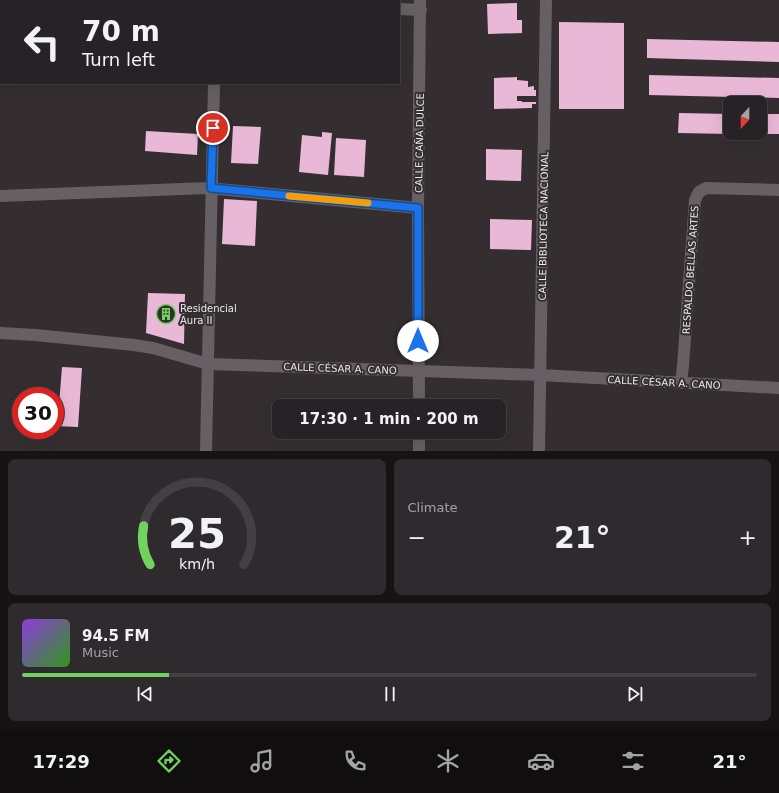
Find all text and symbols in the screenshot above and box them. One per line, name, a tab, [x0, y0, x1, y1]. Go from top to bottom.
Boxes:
text: 70 m	[82, 15, 160, 48]
icon: left	[16, 16, 68, 68]
text: Turn left	[82, 49, 155, 70]
street label: CALLE CAÑA DULCE	[412, 93, 426, 193]
north arrow	[723, 96, 767, 140]
map controls	[723, 96, 767, 140]
pin	[196, 111, 230, 145]
icon: arrive	[202, 117, 224, 139]
street label: CALLE BIBLIOTECA NACIONAL	[537, 151, 550, 300]
street label: RESPALDO BELLAS ARTES	[681, 205, 700, 335]
building icon: Residencial Aura II	[155, 303, 177, 325]
place label: Residencial Aura II	[180, 303, 237, 326]
position arrow	[397, 320, 439, 362]
street label: CALLE CÉSAR A. CANO	[283, 360, 397, 376]
street label: CALLE CÉSAR A. CANO	[607, 373, 721, 391]
speed limit sign: 30	[12, 387, 64, 439]
text: 17:30 · 1 min · 200 m	[299, 410, 479, 428]
text: Climate	[408, 500, 458, 515]
text: 25	[168, 509, 226, 558]
text: 21°	[554, 520, 611, 555]
text: −	[408, 525, 426, 550]
text: +	[739, 525, 757, 550]
text: km/h	[179, 556, 215, 572]
text: 94.5 FM	[82, 627, 149, 645]
text: Music	[82, 645, 119, 660]
icon: previous	[134, 683, 156, 705]
icon: pause	[379, 683, 401, 705]
icon: next	[624, 683, 646, 705]
icon: directions	[155, 747, 183, 775]
icon: music	[248, 747, 276, 775]
icon: phone	[341, 747, 369, 775]
icon: climate	[434, 747, 462, 775]
icon: car	[527, 747, 555, 775]
icon: filters	[619, 747, 647, 775]
text: 17:29	[32, 751, 90, 772]
text: 21°	[712, 751, 747, 772]

